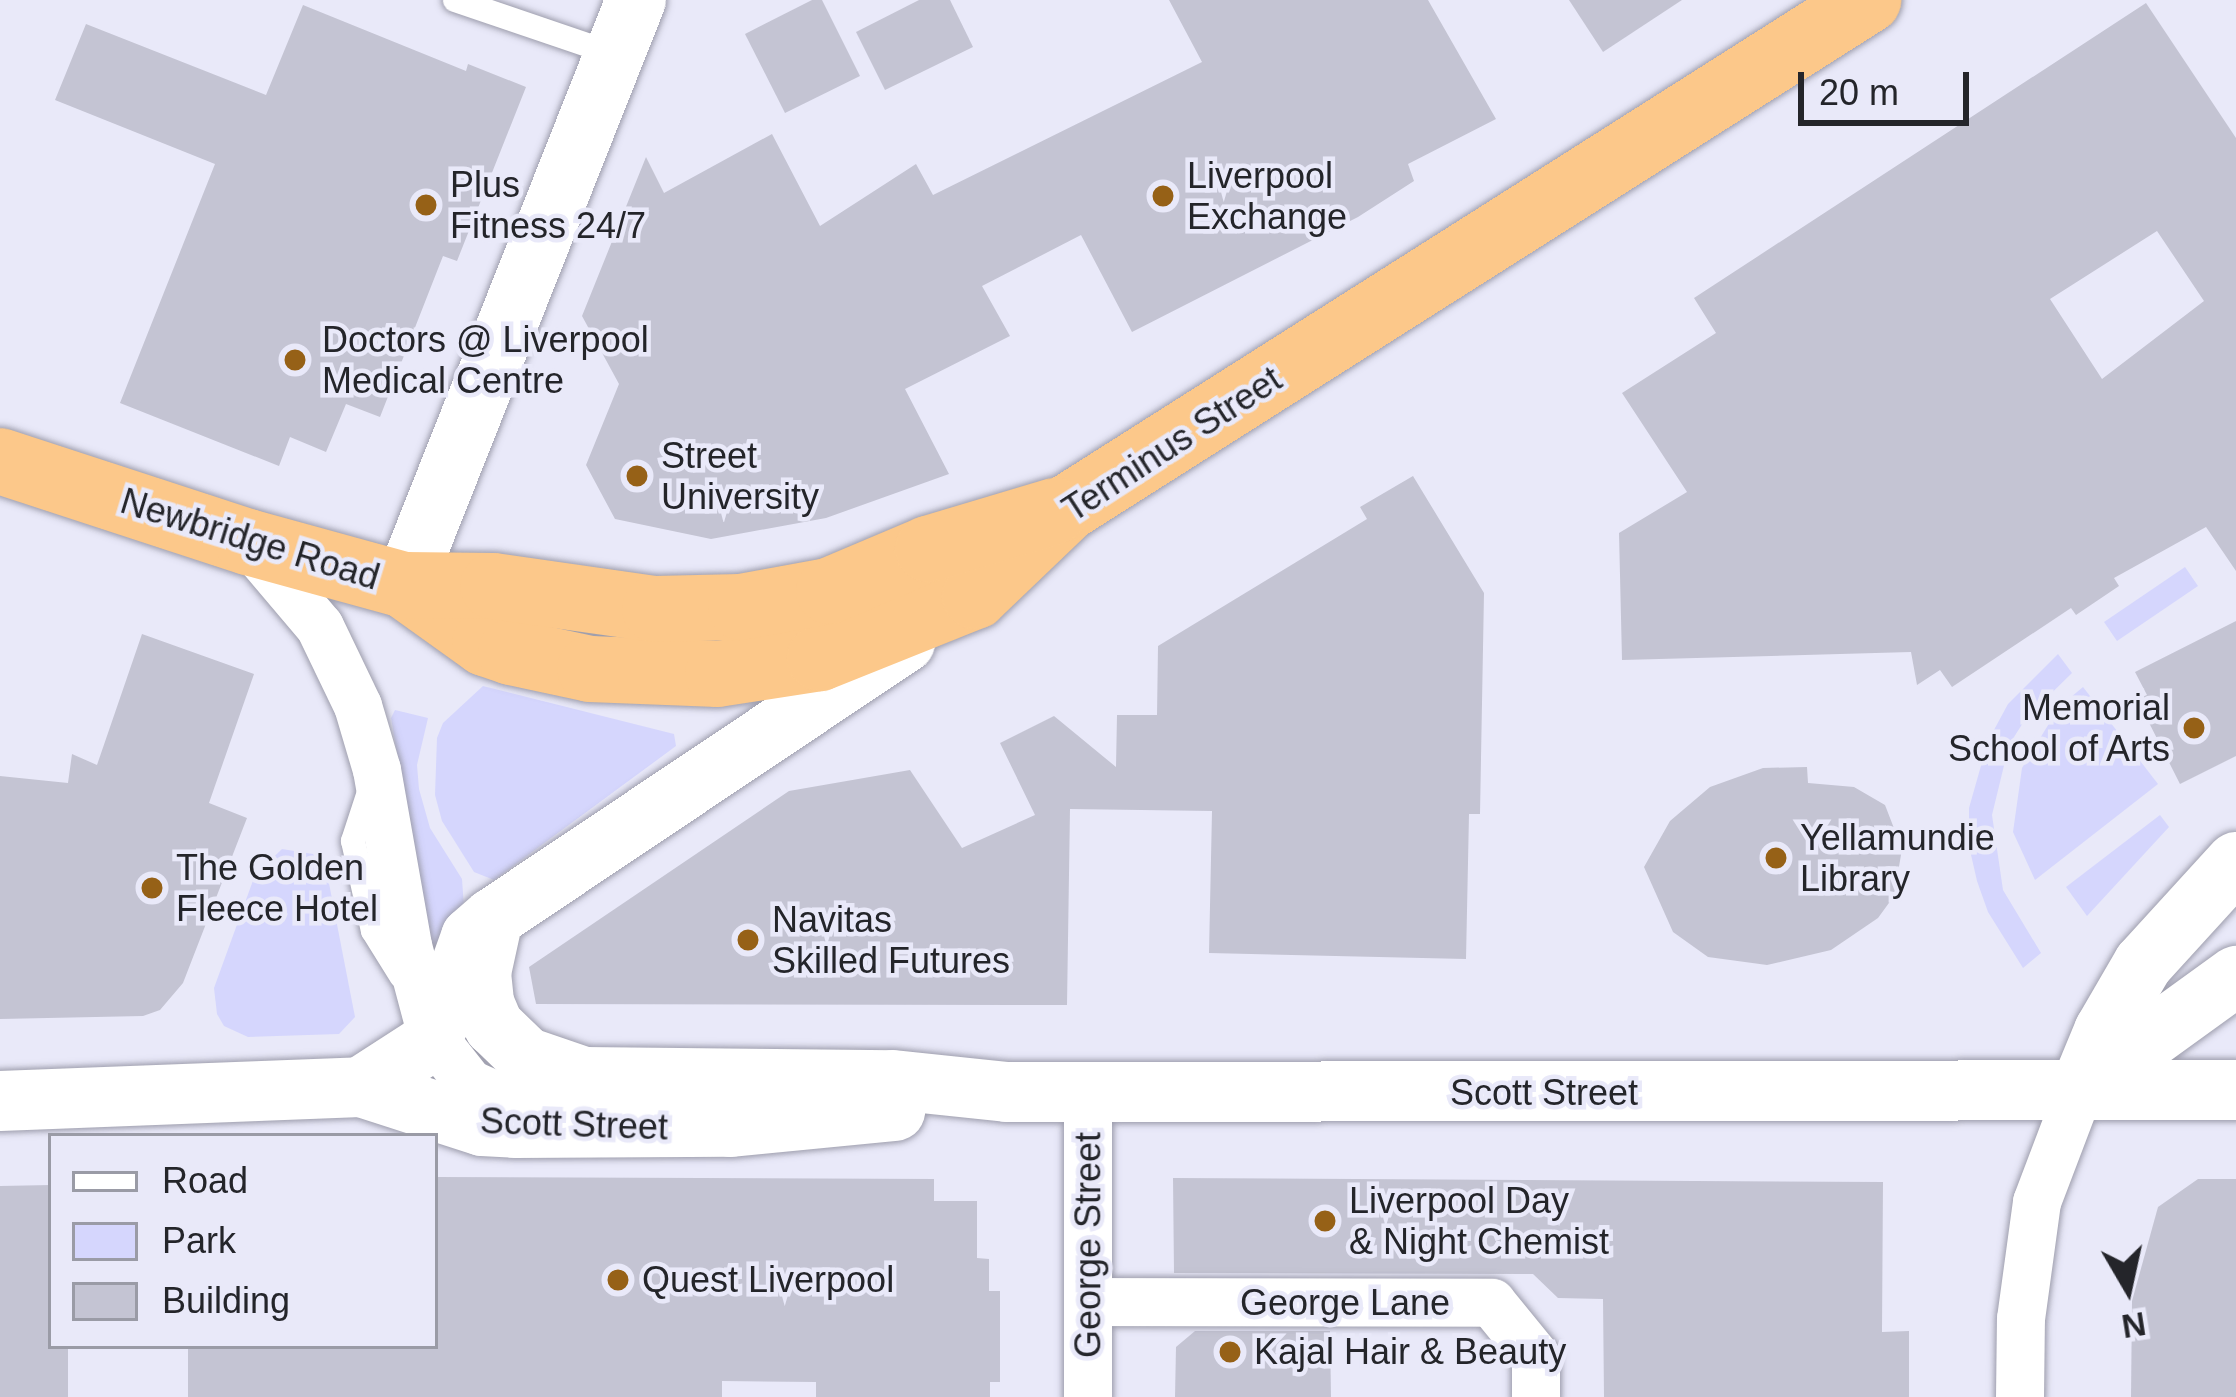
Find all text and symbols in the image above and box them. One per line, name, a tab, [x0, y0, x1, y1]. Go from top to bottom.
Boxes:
scale bar	[1804, 48, 1975, 122]
text: 20 m	[1819, 72, 1899, 113]
place label: Liverpool Exchange	[1187, 153, 1347, 238]
place label: Plus Fitness 24/7	[450, 162, 646, 247]
marker: Liverpool Exchange	[1150, 183, 1176, 209]
marker: Plus Fitness 24/7	[413, 192, 439, 218]
place label: Doctors @ Liverpool Medical Centre	[322, 317, 649, 402]
marker: Doctors @ Liverpool Medical Centre	[279, 344, 311, 376]
street label: Terminus Street	[1055, 357, 1289, 531]
place label: Street University	[661, 433, 819, 518]
marker: Street University	[624, 463, 650, 489]
street label: Newbridge Road	[115, 479, 385, 599]
place label: Memorial School of Arts	[1946, 685, 2170, 770]
marker: Memorial School of Arts	[2181, 715, 2207, 741]
place label: Yellamundie Library	[1800, 815, 1995, 900]
place label: The Golden Fleece Hotel	[176, 845, 378, 930]
marker: Yellamundie Library	[1763, 845, 1789, 871]
marker: The Golden Fleece Hotel	[139, 875, 165, 901]
place label: Navitas Skilled Futures	[772, 897, 1010, 982]
marker: Navitas Skilled Futures	[735, 927, 761, 953]
street label: Scott Street	[1450, 1071, 1638, 1115]
street label: Scott Street	[479, 1099, 669, 1149]
street label: George Street	[1066, 1132, 1110, 1358]
legend	[48, 1133, 438, 1349]
text: Road	[162, 1160, 248, 1201]
place label: Liverpool Day & Night Chemist	[1349, 1178, 1609, 1263]
marker: Liverpool Day & Night Chemist	[1312, 1208, 1338, 1234]
text: Park	[162, 1220, 236, 1261]
north arrow	[2068, 1229, 2188, 1349]
place label: Quest Liverpool	[642, 1258, 894, 1302]
marker: Quest Liverpool	[605, 1267, 631, 1293]
text: Building	[162, 1280, 290, 1321]
street label: George Lane	[1240, 1281, 1450, 1325]
text: N	[2119, 1305, 2148, 1345]
place label: Kajal Hair & Beauty	[1254, 1330, 1566, 1374]
marker: Kajal Hair & Beauty	[1217, 1339, 1243, 1365]

